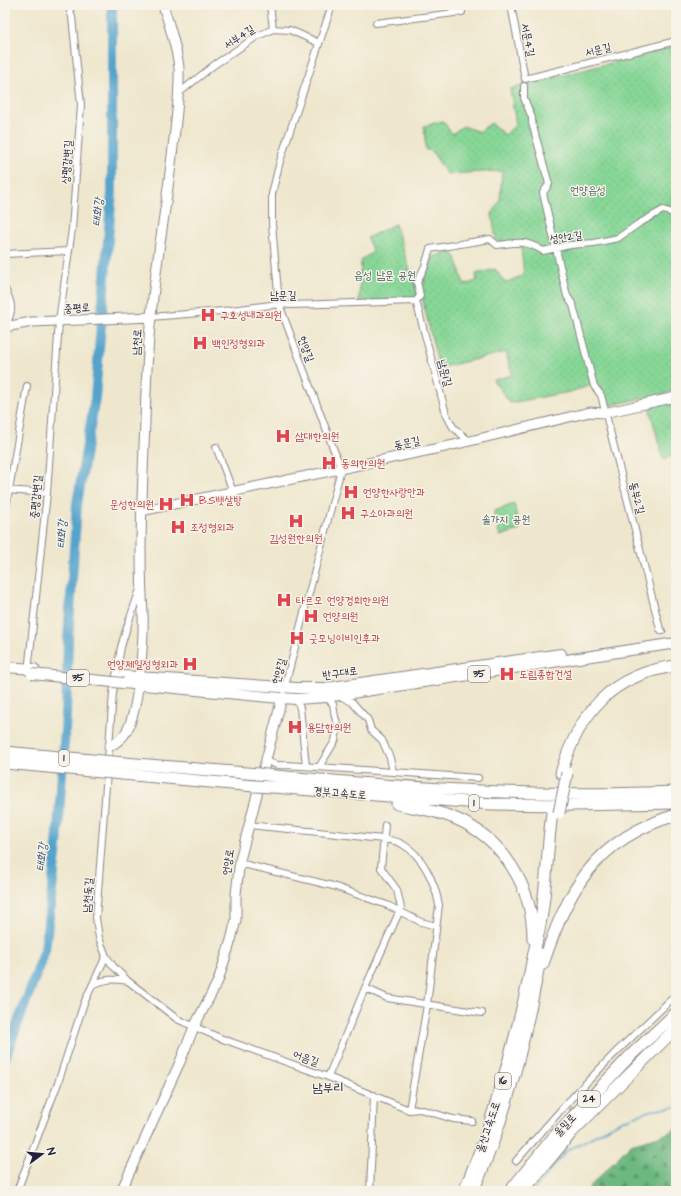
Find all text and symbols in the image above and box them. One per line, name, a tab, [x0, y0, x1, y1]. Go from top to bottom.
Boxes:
street label: 서부4길	[221, 21, 257, 53]
street label: 서문4길	[517, 22, 539, 58]
street label: 서문길	[583, 39, 613, 60]
street label: 상평강변길	[58, 139, 76, 185]
park label: 언양읍성	[570, 183, 606, 198]
water label: 태화강	[88, 195, 108, 227]
street label: 성안2길	[549, 227, 583, 247]
park label: 읍성 남문 공원	[354, 268, 416, 283]
street label: 남문길	[270, 288, 296, 303]
street label: 중평로	[63, 300, 91, 316]
hospital icon: 구호성내과의원	[199, 306, 217, 324]
place label: 구호성내과의원	[220, 308, 282, 323]
street label: 남천로	[129, 328, 145, 356]
hospital icon: 백인정형외과	[191, 334, 209, 352]
street label: 헌양길	[294, 334, 318, 364]
place label: 백인정형외과	[212, 336, 265, 351]
street label: 남문1길	[434, 358, 456, 389]
hospital icon: 삼대한의원	[274, 427, 292, 445]
place label: 삼대한의원	[295, 429, 339, 444]
street label: 동문길	[392, 433, 422, 453]
hospital icon: 동의한의원	[320, 454, 338, 472]
place label: 동의한의원	[341, 456, 385, 471]
street label: 중평강변길	[27, 474, 45, 520]
street label: 동부2길	[626, 480, 648, 516]
hospital icon: 언양한사랑안과	[342, 483, 360, 501]
place label: 언양한사랑안과	[363, 485, 425, 500]
hospital icon: B.S뱃살방	[178, 491, 196, 509]
place label: B.S뱃살방	[199, 493, 242, 508]
hospital icon: 문성한의원	[157, 495, 175, 513]
place label: 문성한의원	[110, 497, 154, 512]
hospital icon: 구소아과의원	[339, 504, 357, 522]
place label: 구소아과의원	[360, 506, 413, 521]
hospital icon: 김성원한의원	[287, 512, 305, 530]
park label: 솔가지 공원	[482, 512, 530, 527]
water label: 태화강	[53, 518, 71, 549]
hospital icon: 조정형외과	[169, 518, 187, 536]
place label: 조정형외과	[190, 520, 234, 535]
place label: 김성원한의원	[269, 531, 323, 546]
hospital icon: 타르모 언양경희한의원	[275, 591, 293, 609]
place label: 타르모 언양경희한의원	[296, 593, 389, 608]
hospital icon: 언양의원	[302, 607, 320, 625]
place label: 언양의원	[323, 609, 359, 624]
hospital icon: 굿모닝이비인후과	[288, 629, 306, 647]
place label: 굿모닝이비인후과	[309, 631, 380, 646]
hospital icon: 언양제일정형외과	[181, 655, 199, 673]
street label: 헌양길	[268, 656, 290, 686]
place label: 언양제일정형외과	[107, 657, 178, 672]
street label: 반구대로	[321, 663, 359, 683]
hospital icon: 도림종합건설	[498, 665, 516, 683]
road number: 35	[468, 666, 490, 682]
place label: 도림종합건설	[519, 667, 572, 682]
road number: 35	[67, 670, 89, 686]
hospital icon: 용담한의원	[286, 718, 304, 736]
place label: 용담한의원	[307, 720, 351, 735]
road number: 1	[59, 750, 69, 766]
street label: 경부고속도로	[313, 783, 367, 803]
road number: 1	[469, 795, 479, 811]
water label: 태화강	[32, 840, 52, 872]
street label: 언양로	[219, 848, 238, 876]
street label: 남천둑길	[79, 877, 97, 913]
street label: 어음길	[291, 1046, 321, 1070]
road number: 16	[495, 1073, 511, 1089]
district label: 남부리	[312, 1079, 344, 1097]
road number: 24	[578, 1091, 600, 1107]
street label: 울산고속도로	[472, 1099, 504, 1155]
street label: 울밀로	[550, 1110, 580, 1140]
north arrow	[22, 1134, 62, 1174]
text: N	[43, 1146, 59, 1157]

